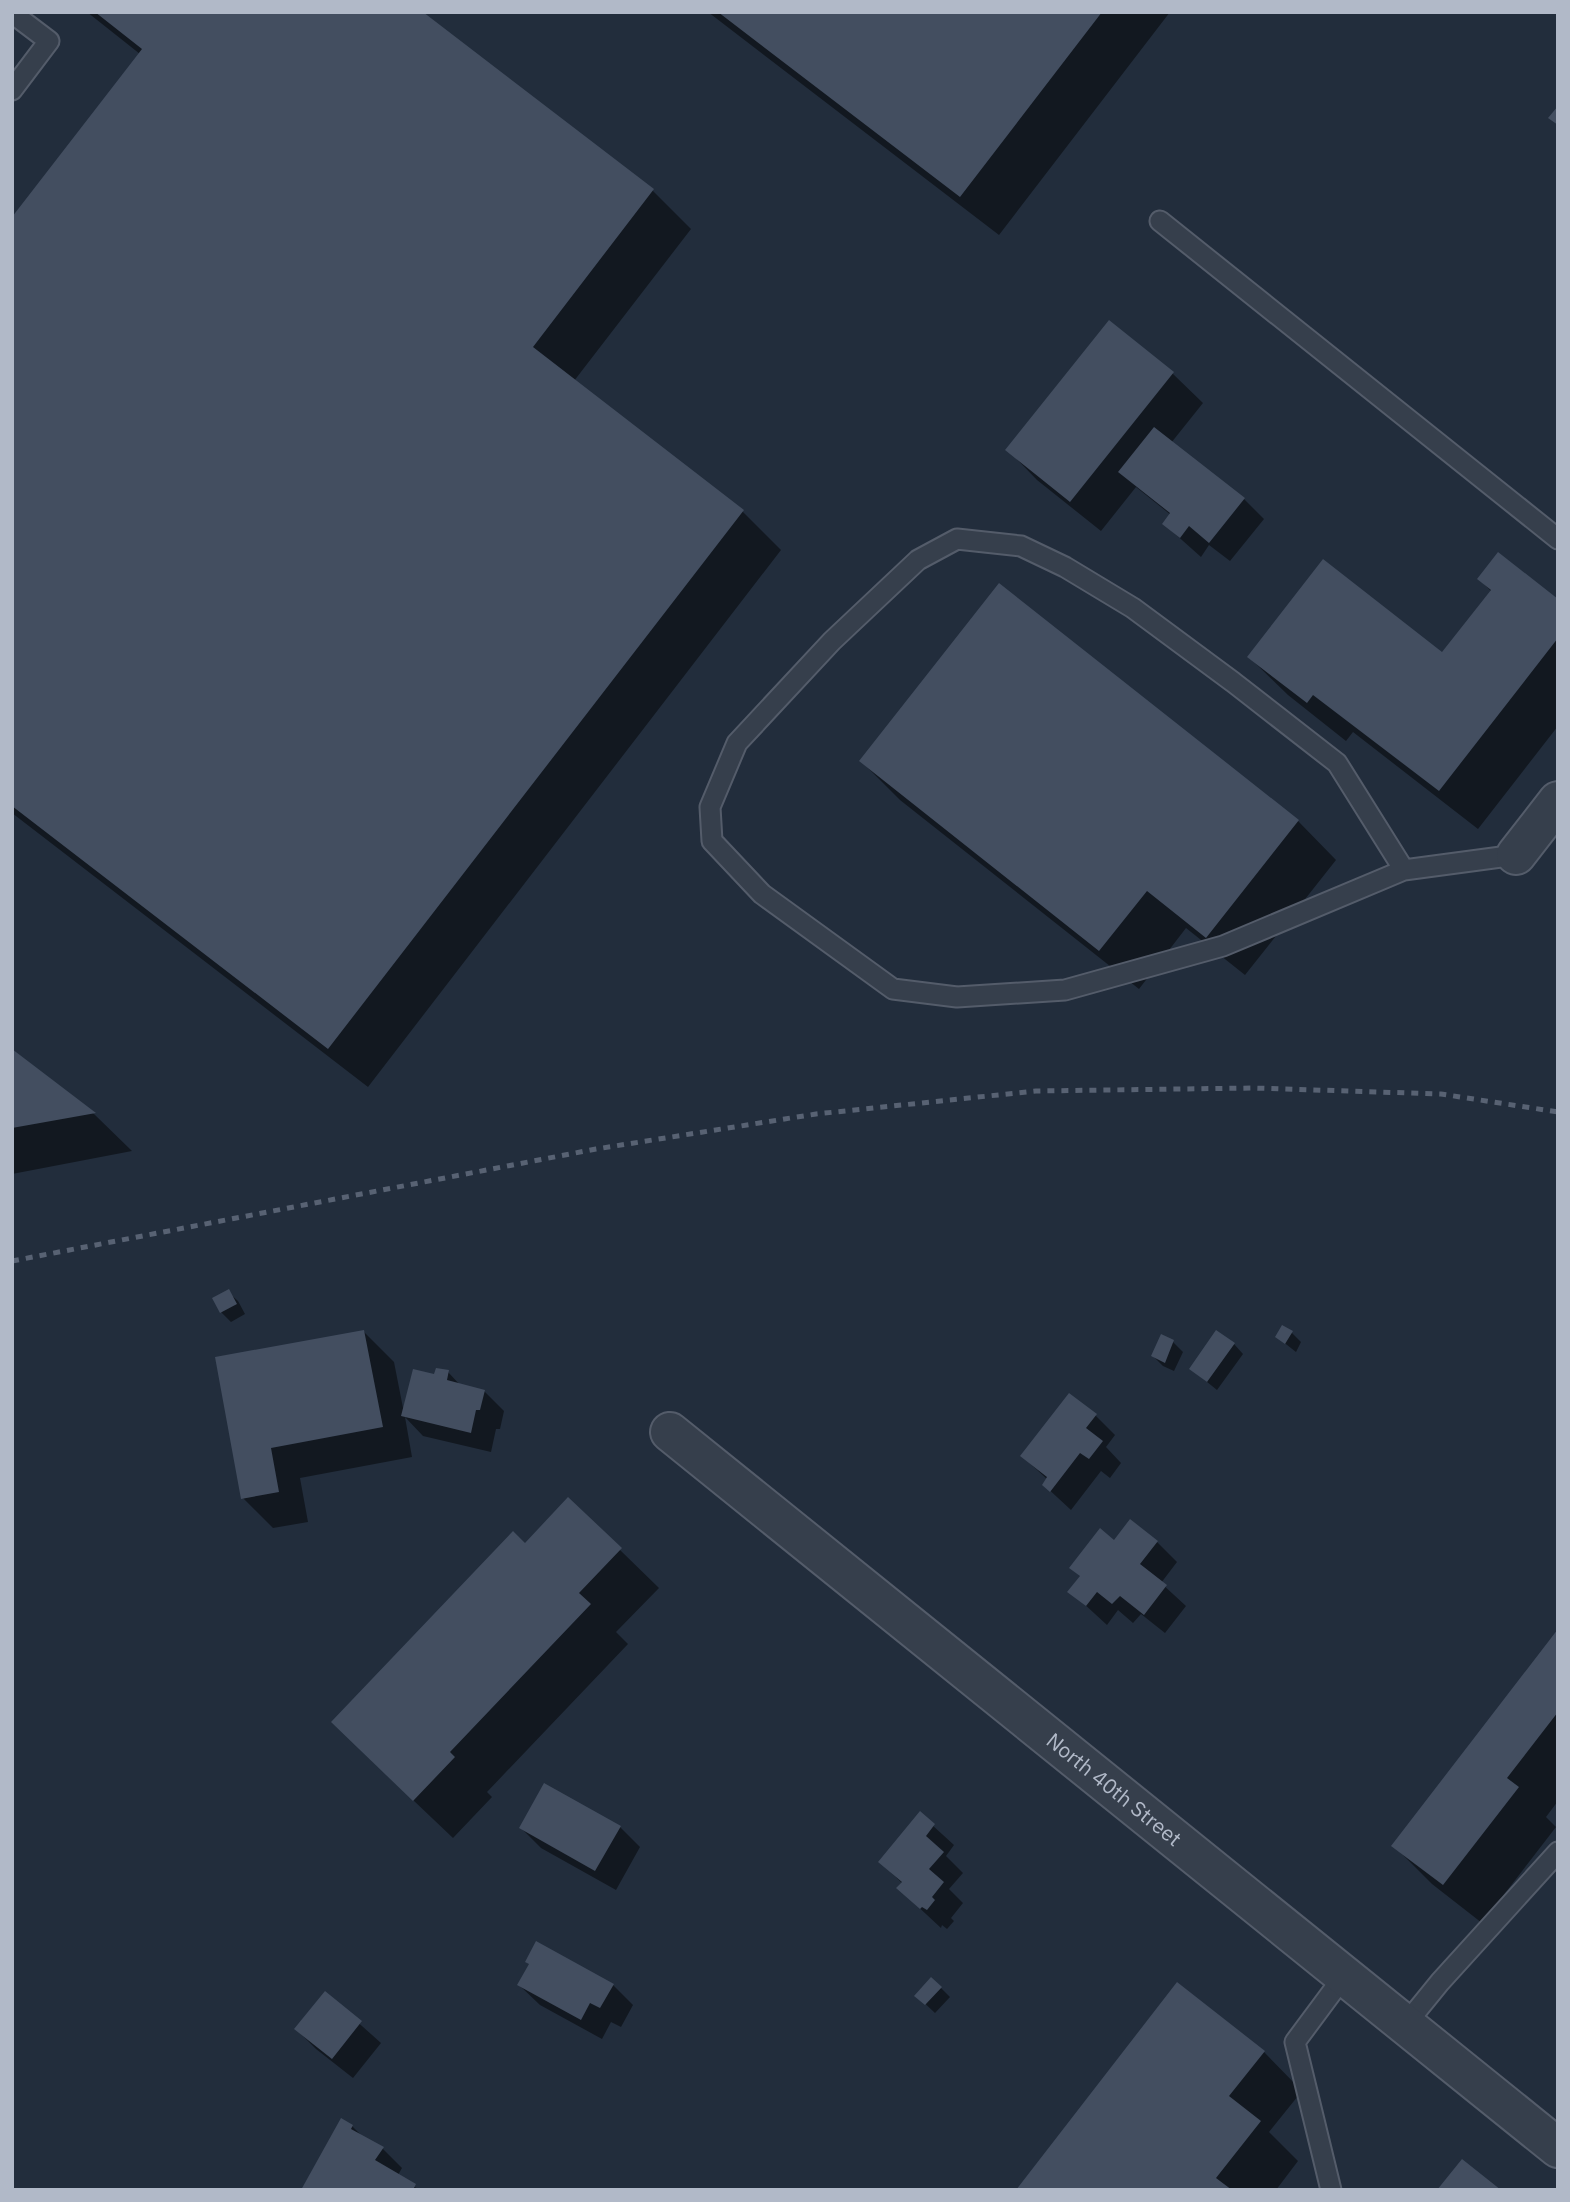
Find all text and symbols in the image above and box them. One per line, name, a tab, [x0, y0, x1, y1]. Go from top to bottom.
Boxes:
street label: North 40th Street	[1041, 1726, 1188, 1852]

